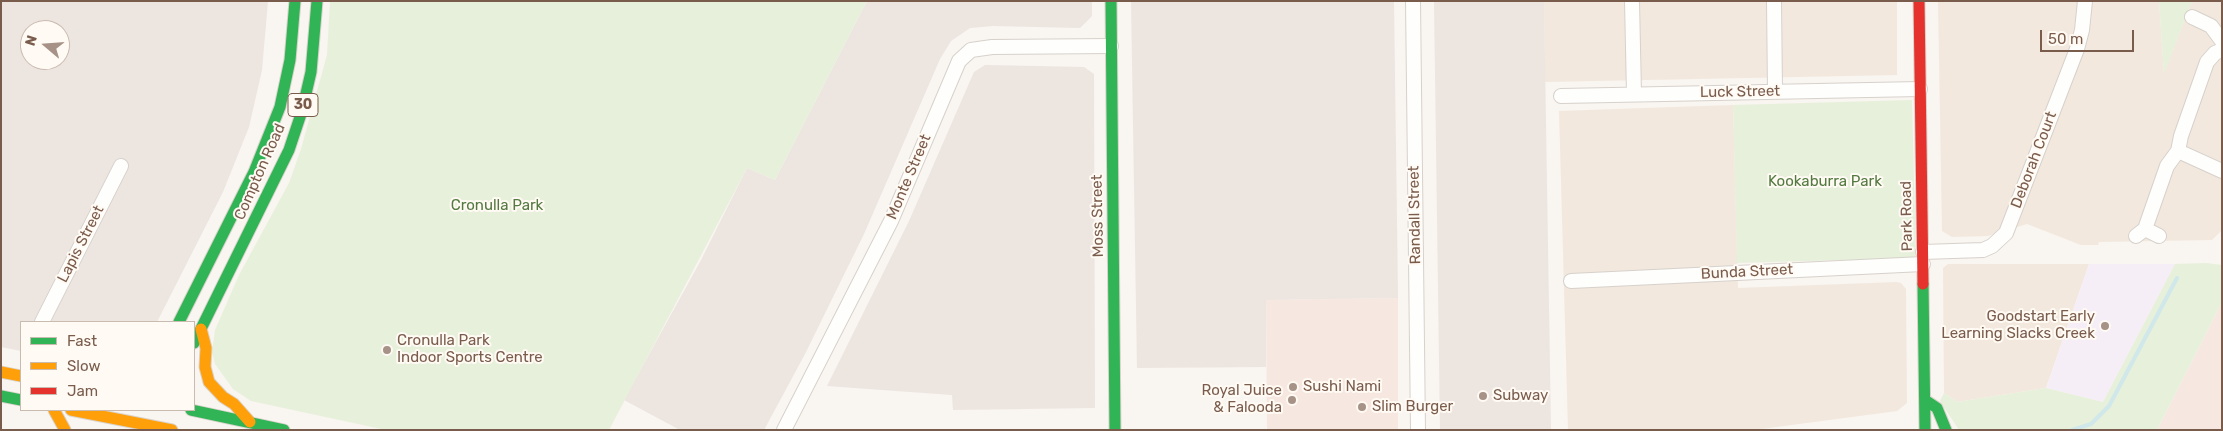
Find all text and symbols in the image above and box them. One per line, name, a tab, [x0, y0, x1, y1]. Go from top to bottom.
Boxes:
north arrow	[20, 20, 70, 70]
scale bar	[2043, 20, 2137, 52]
text: 50 m	[2048, 30, 2083, 48]
text: N	[22, 33, 41, 48]
street label: Luck Street	[1700, 82, 1780, 102]
road number: 30	[288, 94, 318, 116]
street label: Deborah Court	[2007, 109, 2061, 211]
street label: Compton Road	[231, 121, 289, 223]
street label: Monte Street	[883, 132, 935, 222]
street label: Randall Street	[1405, 165, 1425, 265]
park label: Kookaburra Park	[1768, 173, 1882, 191]
street label: Moss Street	[1088, 174, 1108, 258]
street label: Park Road	[1897, 181, 1917, 251]
park label: Cronulla Park	[451, 197, 543, 215]
street label: Lapis Street	[54, 202, 108, 286]
street label: Bunda Street	[1700, 261, 1794, 283]
place label: Goodstart Early Learning Slacks Creek	[1941, 308, 2095, 343]
marker: Goodstart Early Learning Slacks Creek	[2099, 320, 2111, 332]
legend	[20, 321, 195, 411]
text: Fast	[67, 332, 97, 350]
place label: Cronulla Park Indoor Sports Centre	[397, 332, 543, 367]
marker: Cronulla Park Indoor Sports Centre	[381, 344, 393, 356]
text: Slow	[67, 357, 100, 375]
place label: Sushi Nami	[1303, 378, 1381, 396]
marker: Sushi Nami	[1287, 381, 1299, 393]
text: Jam	[67, 382, 98, 400]
place label: Royal Juice & Falooda	[1202, 382, 1282, 417]
place label: Subway	[1493, 387, 1548, 405]
marker: Subway	[1477, 390, 1489, 402]
marker: Royal Juice & Falooda	[1286, 394, 1298, 406]
place label: Slim Burger	[1372, 398, 1453, 416]
marker: Slim Burger	[1356, 401, 1368, 413]

